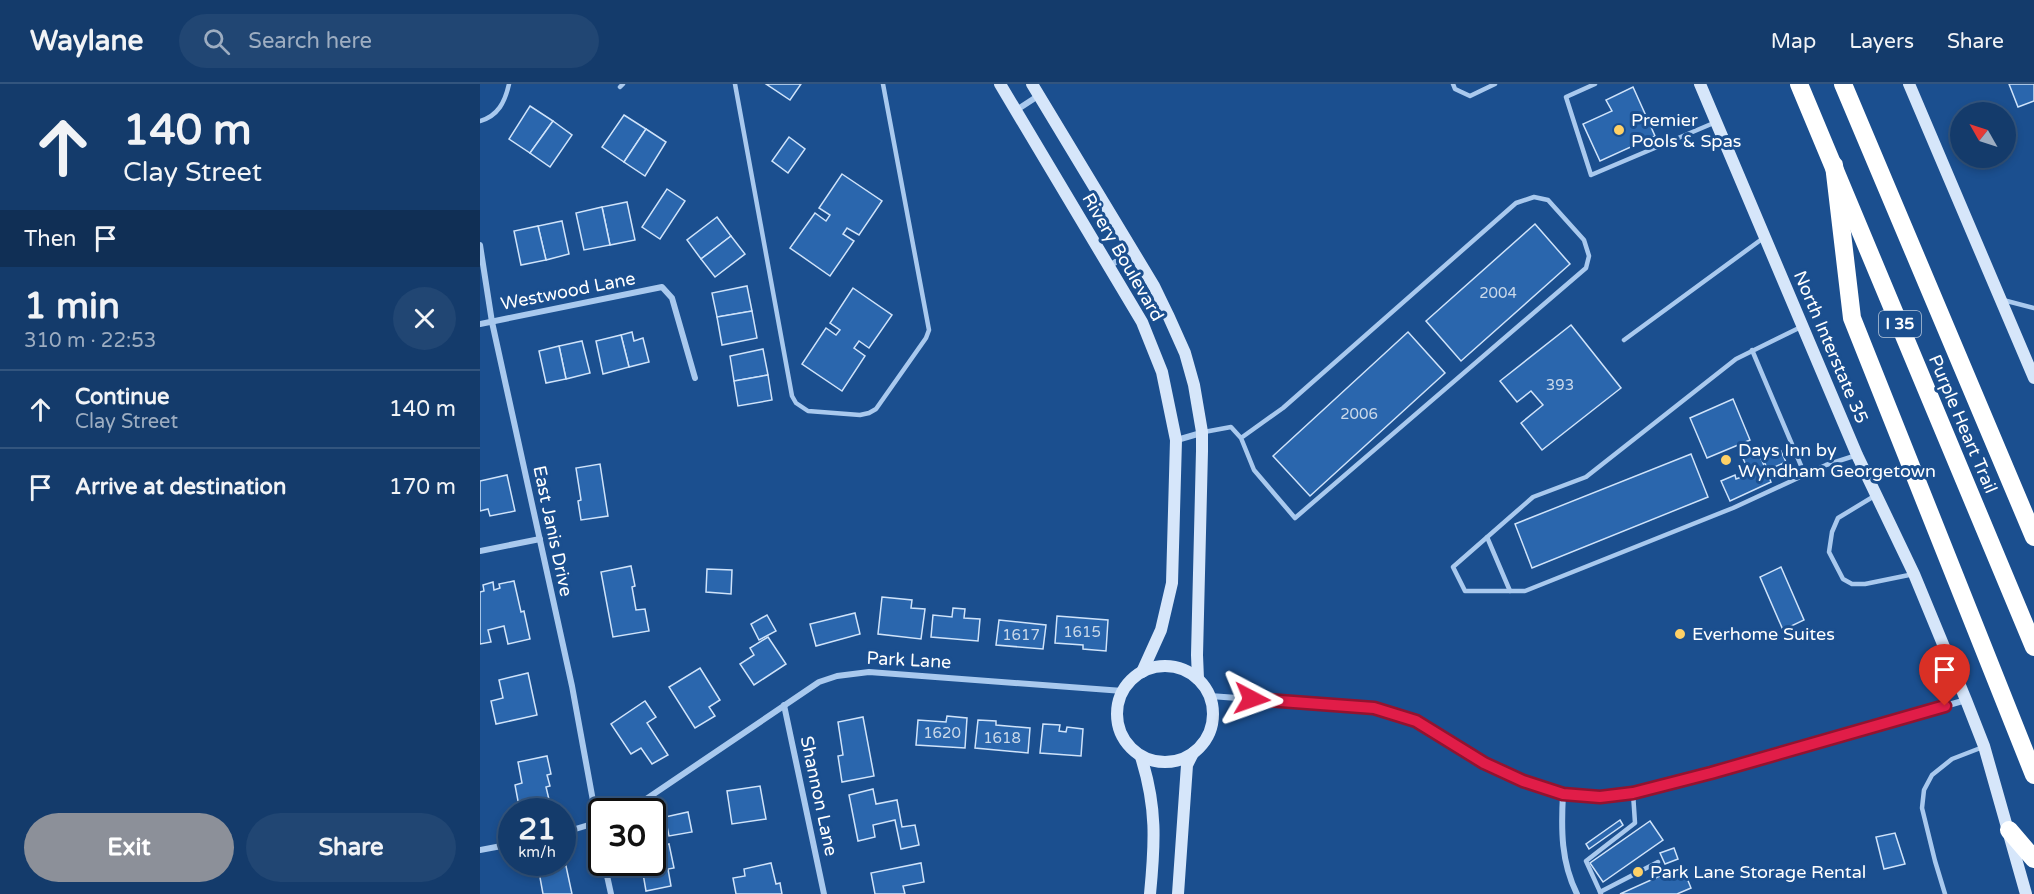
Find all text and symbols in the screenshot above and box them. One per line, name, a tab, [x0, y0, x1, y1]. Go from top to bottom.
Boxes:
search box	[179, 14, 599, 68]
text: Waylane	[30, 24, 143, 58]
icon: search	[200, 25, 233, 58]
text: Search here	[248, 28, 372, 54]
text: Map	[1771, 29, 1816, 54]
text: Layers	[1849, 29, 1914, 54]
text: Share	[1947, 29, 2004, 54]
north arrow	[1950, 102, 2016, 168]
map controls	[1950, 102, 2016, 168]
text: 140 m	[123, 105, 252, 156]
icon: ahead	[24, 108, 102, 186]
place label: Premier Pools & Spas	[1631, 109, 1741, 152]
marker: Premier Pools & Spas	[1612, 123, 1626, 137]
text: Clay Street	[123, 156, 262, 189]
street label: Rivery Boulevard	[1077, 189, 1169, 325]
icon: arrive	[89, 222, 122, 255]
text: Then	[24, 226, 77, 252]
street label: Westwood Lane	[499, 267, 637, 315]
street label: North Interstate 35	[1789, 267, 1873, 427]
house number: 2004	[1479, 284, 1517, 302]
text: 1 min	[24, 285, 120, 328]
button: close	[393, 287, 456, 350]
road number: I 35	[1879, 311, 1921, 337]
text: 310 m · 22:53	[24, 329, 156, 353]
street label: Purple Heart Trail	[1924, 351, 2002, 497]
house number: 393	[1546, 376, 1574, 394]
text: Continue	[75, 384, 170, 410]
icon: ahead	[24, 393, 57, 426]
text: 140 m	[389, 396, 456, 422]
house number: 2006	[1340, 405, 1378, 423]
text: Clay Street	[75, 410, 178, 434]
place label: Days Inn by Wyndham Georgetown	[1738, 439, 1936, 482]
marker: Days Inn by Wyndham Georgetown	[1719, 453, 1733, 467]
street label: East Janis Drive	[528, 464, 578, 598]
icon: arrive	[24, 471, 57, 504]
text: Arrive at destination	[75, 474, 286, 500]
text: 170 m	[389, 474, 456, 500]
house number: 1615	[1063, 623, 1101, 641]
place label: Everhome Suites	[1692, 623, 1835, 645]
house number: 1617	[1002, 626, 1040, 644]
marker: Everhome Suites	[1673, 627, 1687, 641]
pin	[1919, 644, 1970, 706]
street label: Park Lane	[866, 647, 952, 673]
icon: arrive	[1928, 653, 1961, 686]
position arrow	[1220, 667, 1284, 731]
house number: 1620	[923, 724, 961, 742]
house number: 1618	[983, 729, 1021, 747]
street label: Shannon Lane	[796, 734, 842, 858]
speed limit sign: 30	[588, 798, 666, 876]
text: 21	[518, 811, 556, 848]
button: Exit	[24, 813, 234, 882]
button: Share	[246, 813, 456, 882]
text: km/h	[518, 843, 556, 861]
place label: Park Lane Storage Rental	[1650, 861, 1866, 883]
marker: Park Lane Storage Rental	[1631, 865, 1645, 879]

